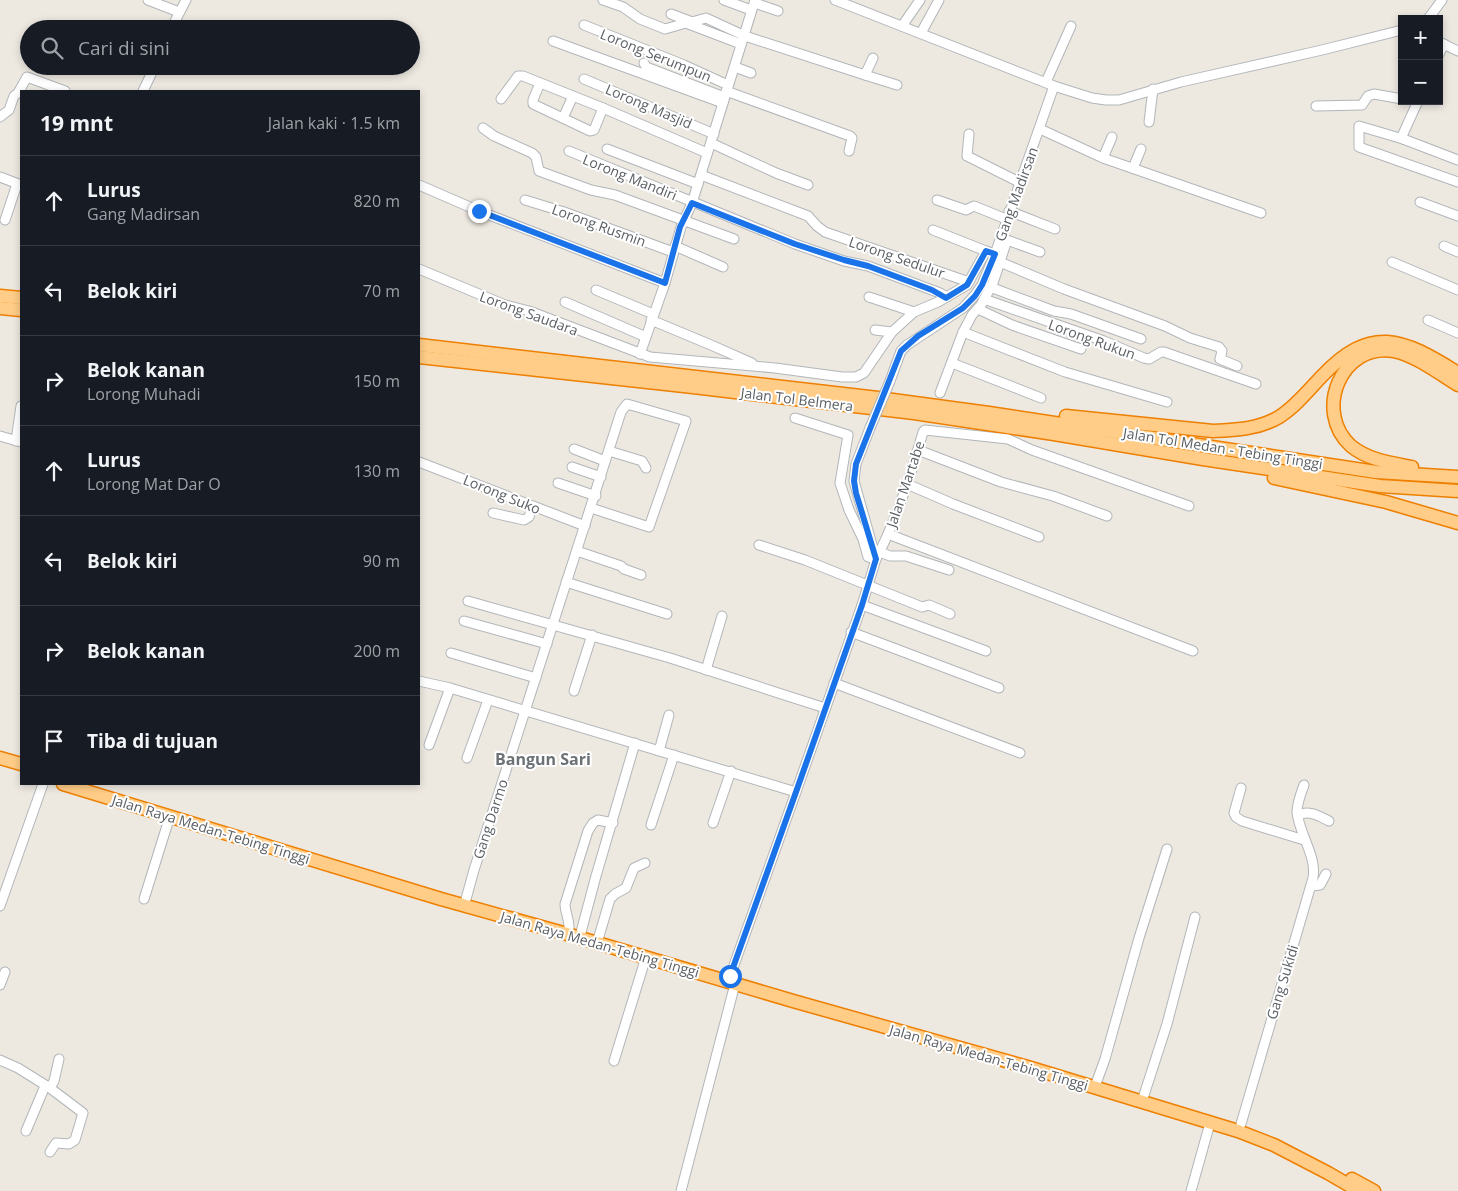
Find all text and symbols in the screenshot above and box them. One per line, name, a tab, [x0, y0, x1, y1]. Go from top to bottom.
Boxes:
map controls	[1398, 15, 1443, 105]
button: +	[1398, 15, 1443, 60]
search box	[20, 20, 420, 75]
street label: Lorong Serumpun	[598, 24, 714, 86]
icon: search	[38, 34, 66, 62]
text: Cari di sini	[78, 35, 170, 61]
button: −	[1398, 60, 1443, 105]
street label: Lorong Masjid	[603, 79, 695, 133]
text: 19 mnt	[40, 109, 113, 137]
text: Jalan kaki · 1.5 km	[268, 112, 400, 134]
street label: Gang Madirsan	[990, 144, 1042, 244]
street label: Lorong Mandiri	[580, 149, 680, 205]
text: Lurus	[87, 177, 141, 203]
icon: ahead	[40, 187, 68, 215]
text: 820 m	[354, 190, 400, 212]
street label: Lorong Rusmin	[549, 199, 649, 251]
route end	[468, 200, 491, 223]
text: Gang Madirsan	[87, 203, 200, 225]
street label: Lorong Sedulur	[847, 232, 948, 282]
icon: left	[40, 277, 68, 305]
text: Belok kiri	[87, 278, 177, 304]
text: 70 m	[363, 280, 400, 302]
street label: Lorong Saudara	[477, 286, 581, 340]
street label: Lorong Rukun	[1046, 314, 1138, 364]
text: Belok kanan	[87, 357, 205, 383]
icon: right	[40, 367, 68, 395]
text: 150 m	[354, 370, 400, 392]
street label: Jalan Tol Belmera	[738, 382, 854, 415]
text: Lorong Muhadi	[87, 383, 201, 405]
street label: Jalan Tol Medan - Tebing Tinggi	[1120, 423, 1324, 473]
street label: Jalan Martabe	[881, 438, 929, 532]
text: Lurus	[87, 447, 141, 473]
icon: ahead	[40, 457, 68, 485]
text: 130 m	[354, 460, 400, 482]
street label: Lorong Suko	[461, 470, 543, 518]
text: Lorong Mat Dar O	[87, 473, 221, 495]
icon: left	[40, 547, 68, 575]
text: Belok kiri	[87, 548, 177, 574]
text: 90 m	[363, 550, 400, 572]
icon: right	[40, 637, 68, 665]
text: Belok kanan	[87, 638, 205, 664]
text: 200 m	[354, 640, 400, 662]
icon: arrive	[40, 727, 68, 755]
text: Tiba di tujuan	[87, 728, 218, 754]
district label: Bangun Sari	[495, 748, 591, 770]
street label: Gang Darmo	[468, 777, 512, 861]
street label: Jalan Raya Medan-Tebing Tinggi	[108, 789, 312, 868]
street label: Jalan Raya Medan-Tebing Tinggi	[497, 906, 702, 982]
street label: Gang Sukidi	[1262, 942, 1302, 1022]
route start	[719, 965, 742, 988]
street label: Jalan Raya Medan-Tebing Tinggi	[886, 1019, 1091, 1095]

